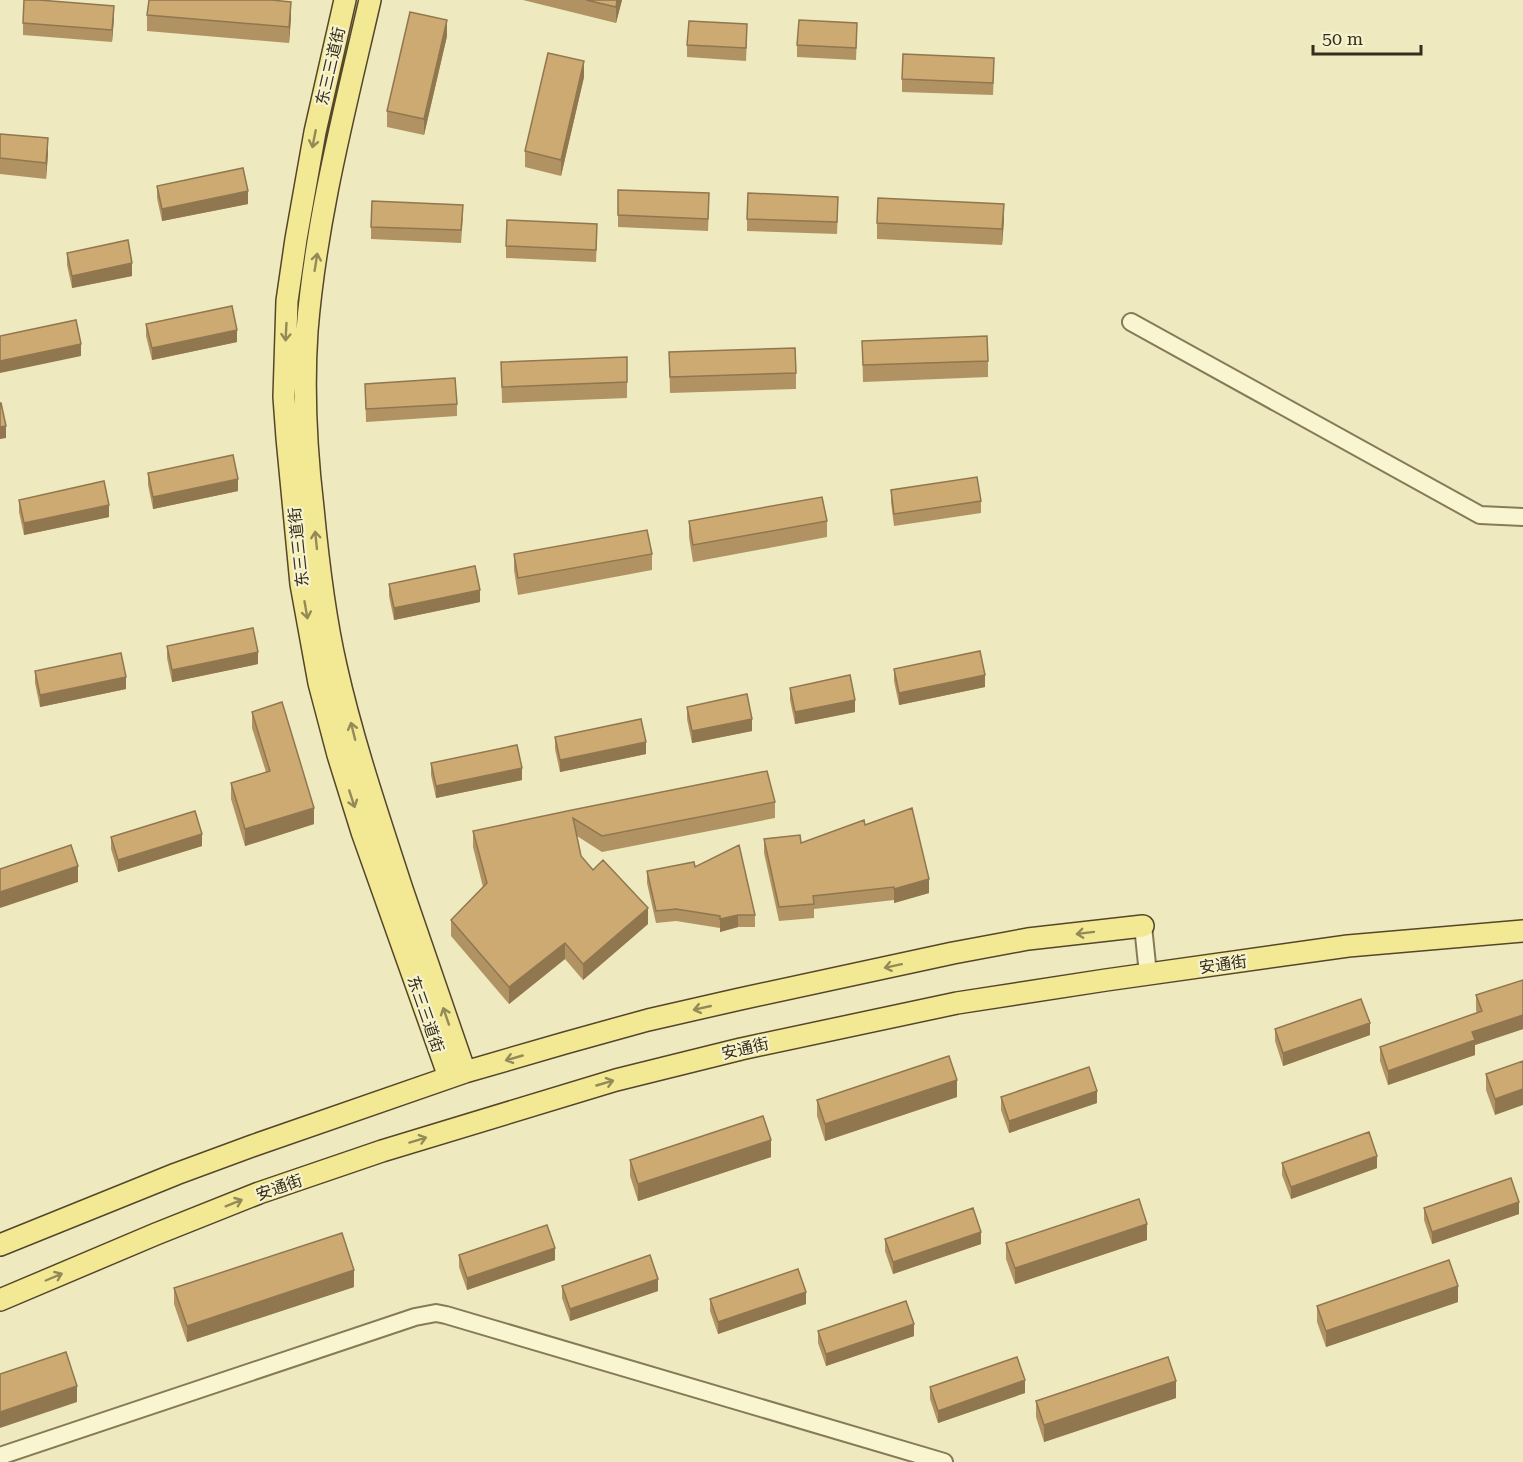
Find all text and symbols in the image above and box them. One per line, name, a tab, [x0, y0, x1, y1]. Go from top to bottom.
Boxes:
scale bar	[1313, 18, 1421, 56]
street label: 东三三道街	[312, 25, 349, 107]
text: 50 m	[1322, 28, 1363, 49]
one-way arrow	[308, 129, 319, 148]
one-way arrow	[310, 253, 321, 273]
one-way arrow	[280, 321, 291, 341]
street label: 东三三道街	[285, 506, 312, 588]
one-way arrow	[310, 531, 321, 550]
one-way arrow	[301, 599, 312, 619]
one-way arrow	[346, 722, 358, 741]
one-way arrow	[347, 789, 358, 808]
one-way arrow	[1075, 927, 1095, 938]
street label: 安通街	[1198, 952, 1248, 977]
one-way arrow	[883, 961, 903, 972]
street label: 东三三道街	[404, 973, 448, 1055]
one-way arrow	[693, 1002, 712, 1014]
one-way arrow	[439, 1007, 450, 1026]
street label: 安通街	[720, 1034, 771, 1063]
one-way arrow	[505, 1053, 524, 1064]
one-way arrow	[595, 1077, 614, 1089]
one-way arrow	[408, 1134, 427, 1145]
street label: 安通街	[253, 1171, 305, 1204]
one-way arrow	[224, 1197, 243, 1208]
one-way arrow	[44, 1271, 62, 1282]

